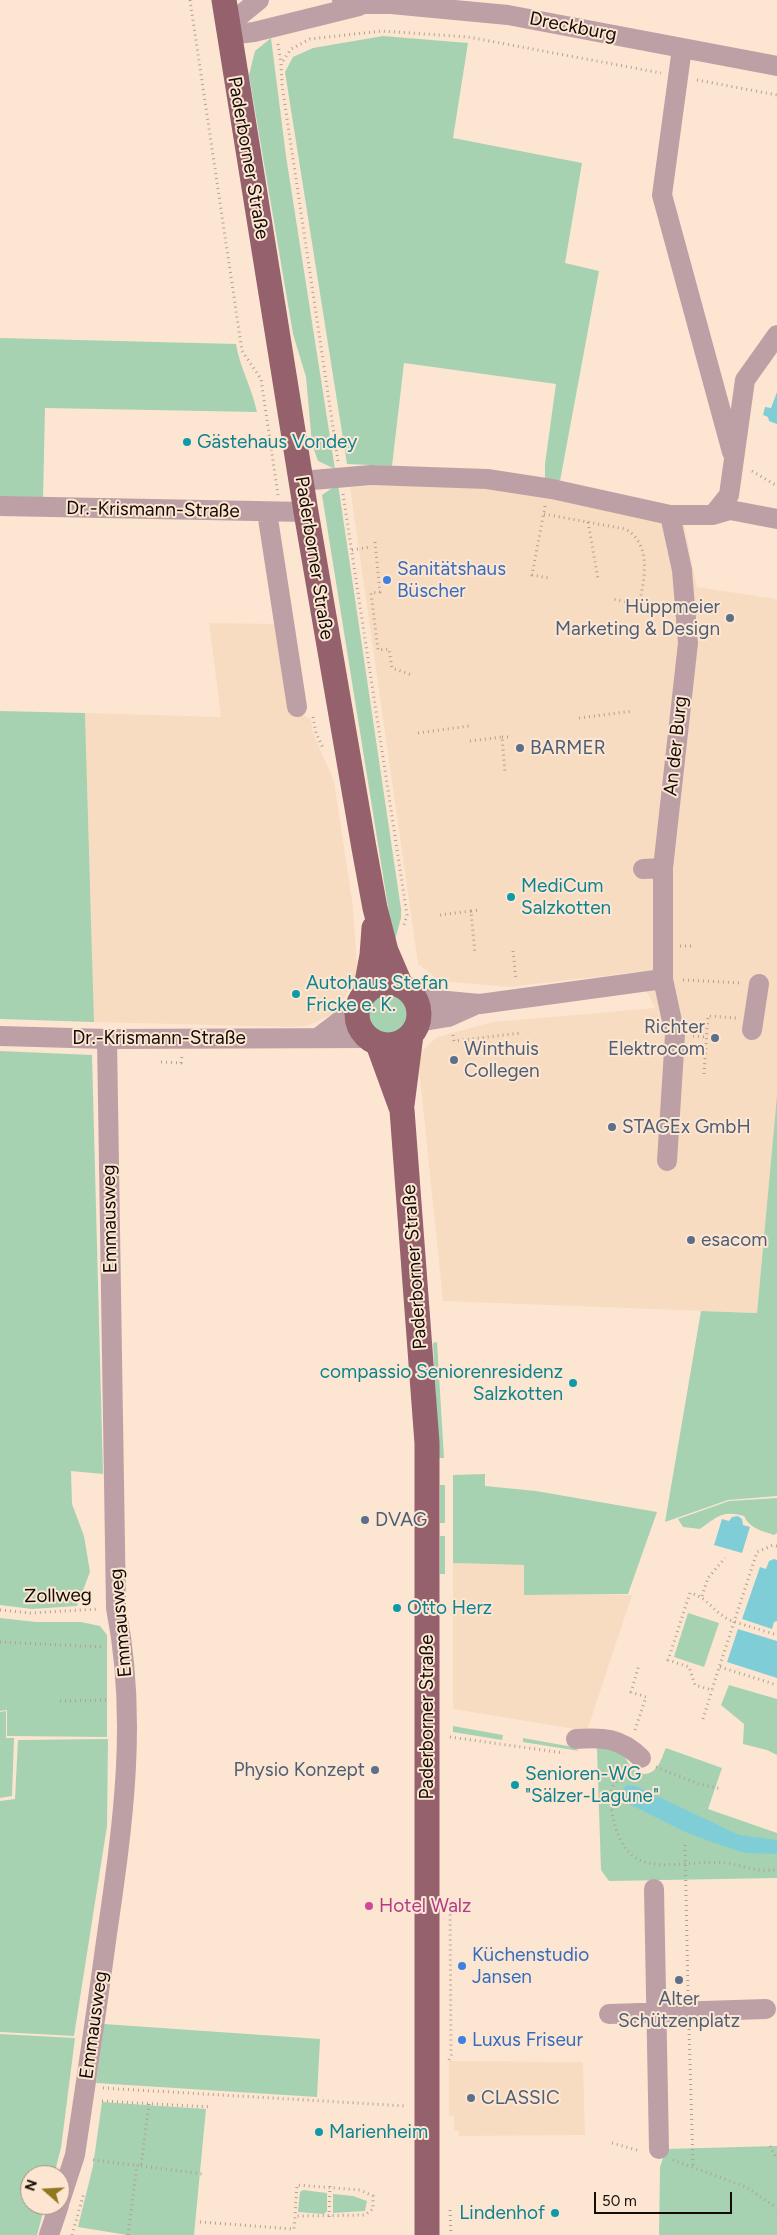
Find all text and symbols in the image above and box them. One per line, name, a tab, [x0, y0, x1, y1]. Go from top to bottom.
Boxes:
street label: Dreckburg	[527, 7, 619, 47]
street label: Paderborner Straße	[222, 75, 274, 241]
place label: Gästehaus Vondey	[197, 431, 357, 453]
marker: Gästehaus Vondey	[181, 436, 193, 448]
street label: Paderborner Straße	[290, 475, 338, 641]
street label: Dr.-Krismann-Straße	[66, 497, 240, 523]
place label: Sanitätshaus Büscher	[397, 558, 506, 602]
marker: Sanitätshaus Büscher	[381, 574, 393, 586]
place label: Hüppmeier Marketing & Design	[555, 596, 720, 640]
marker: Hüppmeier Marketing & Design	[724, 612, 736, 624]
street label: An der Burg	[659, 695, 693, 797]
place label: BARMER	[530, 737, 606, 759]
marker: BARMER	[514, 742, 526, 754]
place label: MediCum Salzkotten	[521, 875, 611, 919]
marker: MediCum Salzkotten	[505, 891, 517, 903]
place label: Autohaus Stefan Fricke e. K.	[306, 972, 448, 1016]
marker: Autohaus Stefan Fricke e. K.	[290, 988, 302, 1000]
place label: Richter Elektrocom	[608, 1016, 705, 1060]
street label: Dr.-Krismann-Straße	[72, 1027, 246, 1049]
marker: Richter Elektrocom	[709, 1032, 721, 1044]
place label: Winthuis Collegen	[464, 1038, 540, 1082]
marker: Winthuis Collegen	[448, 1054, 460, 1066]
place label: STAGEx GmbH	[622, 1116, 751, 1138]
marker: STAGEx GmbH	[606, 1121, 618, 1133]
street label: Emmausweg	[98, 1164, 122, 1274]
street label: Paderborner Straße	[398, 1184, 432, 1350]
place label: esacom	[701, 1229, 767, 1251]
marker: esacom	[685, 1234, 697, 1246]
place label: compassio Seniorenresidenz Salzkotten	[320, 1361, 563, 1405]
marker: compassio Seniorenresidenz Salzkotten	[567, 1377, 579, 1389]
place label: DVAG	[375, 1509, 427, 1531]
marker: DVAG	[359, 1514, 371, 1526]
street label: Emmausweg	[105, 1568, 137, 1678]
street label: Zollweg	[24, 1584, 92, 1608]
place label: Otto Herz	[407, 1597, 492, 1619]
marker: Otto Herz	[391, 1602, 403, 1614]
street label: Paderborner Straße	[416, 1634, 438, 1800]
place label: Physio Konzept	[233, 1759, 365, 1781]
place label: Senioren-WG "Sälzer-Lagune"	[525, 1763, 659, 1807]
marker: Physio Konzept	[369, 1764, 381, 1776]
marker: Senioren-WG "Sälzer-Lagune"	[509, 1779, 521, 1791]
place label: Hotel Walz	[379, 1895, 471, 1917]
marker: Hotel Walz	[363, 1900, 375, 1912]
place label: Küchenstudio Jansen	[472, 1944, 589, 1988]
marker: Küchenstudio Jansen	[456, 1960, 468, 1972]
street label: Emmausweg	[75, 1969, 113, 2081]
marker: Alter Schützenplatz	[673, 1974, 685, 1986]
place label: Alter Schützenplatz	[618, 1988, 740, 2032]
place label: Luxus Friseur	[472, 2029, 583, 2051]
marker: Luxus Friseur	[456, 2034, 468, 2046]
place label: CLASSIC	[481, 2087, 560, 2109]
marker: CLASSIC	[465, 2092, 477, 2104]
place label: Marienheim	[329, 2121, 428, 2143]
marker: Marienheim	[313, 2126, 325, 2138]
north arrow	[20, 2165, 70, 2215]
text: N	[21, 2177, 41, 2193]
scale bar	[597, 2182, 734, 2214]
text: 50 m	[602, 2192, 637, 2210]
place label: Lindenhof	[459, 2202, 545, 2224]
marker: Lindenhof	[549, 2207, 561, 2219]

